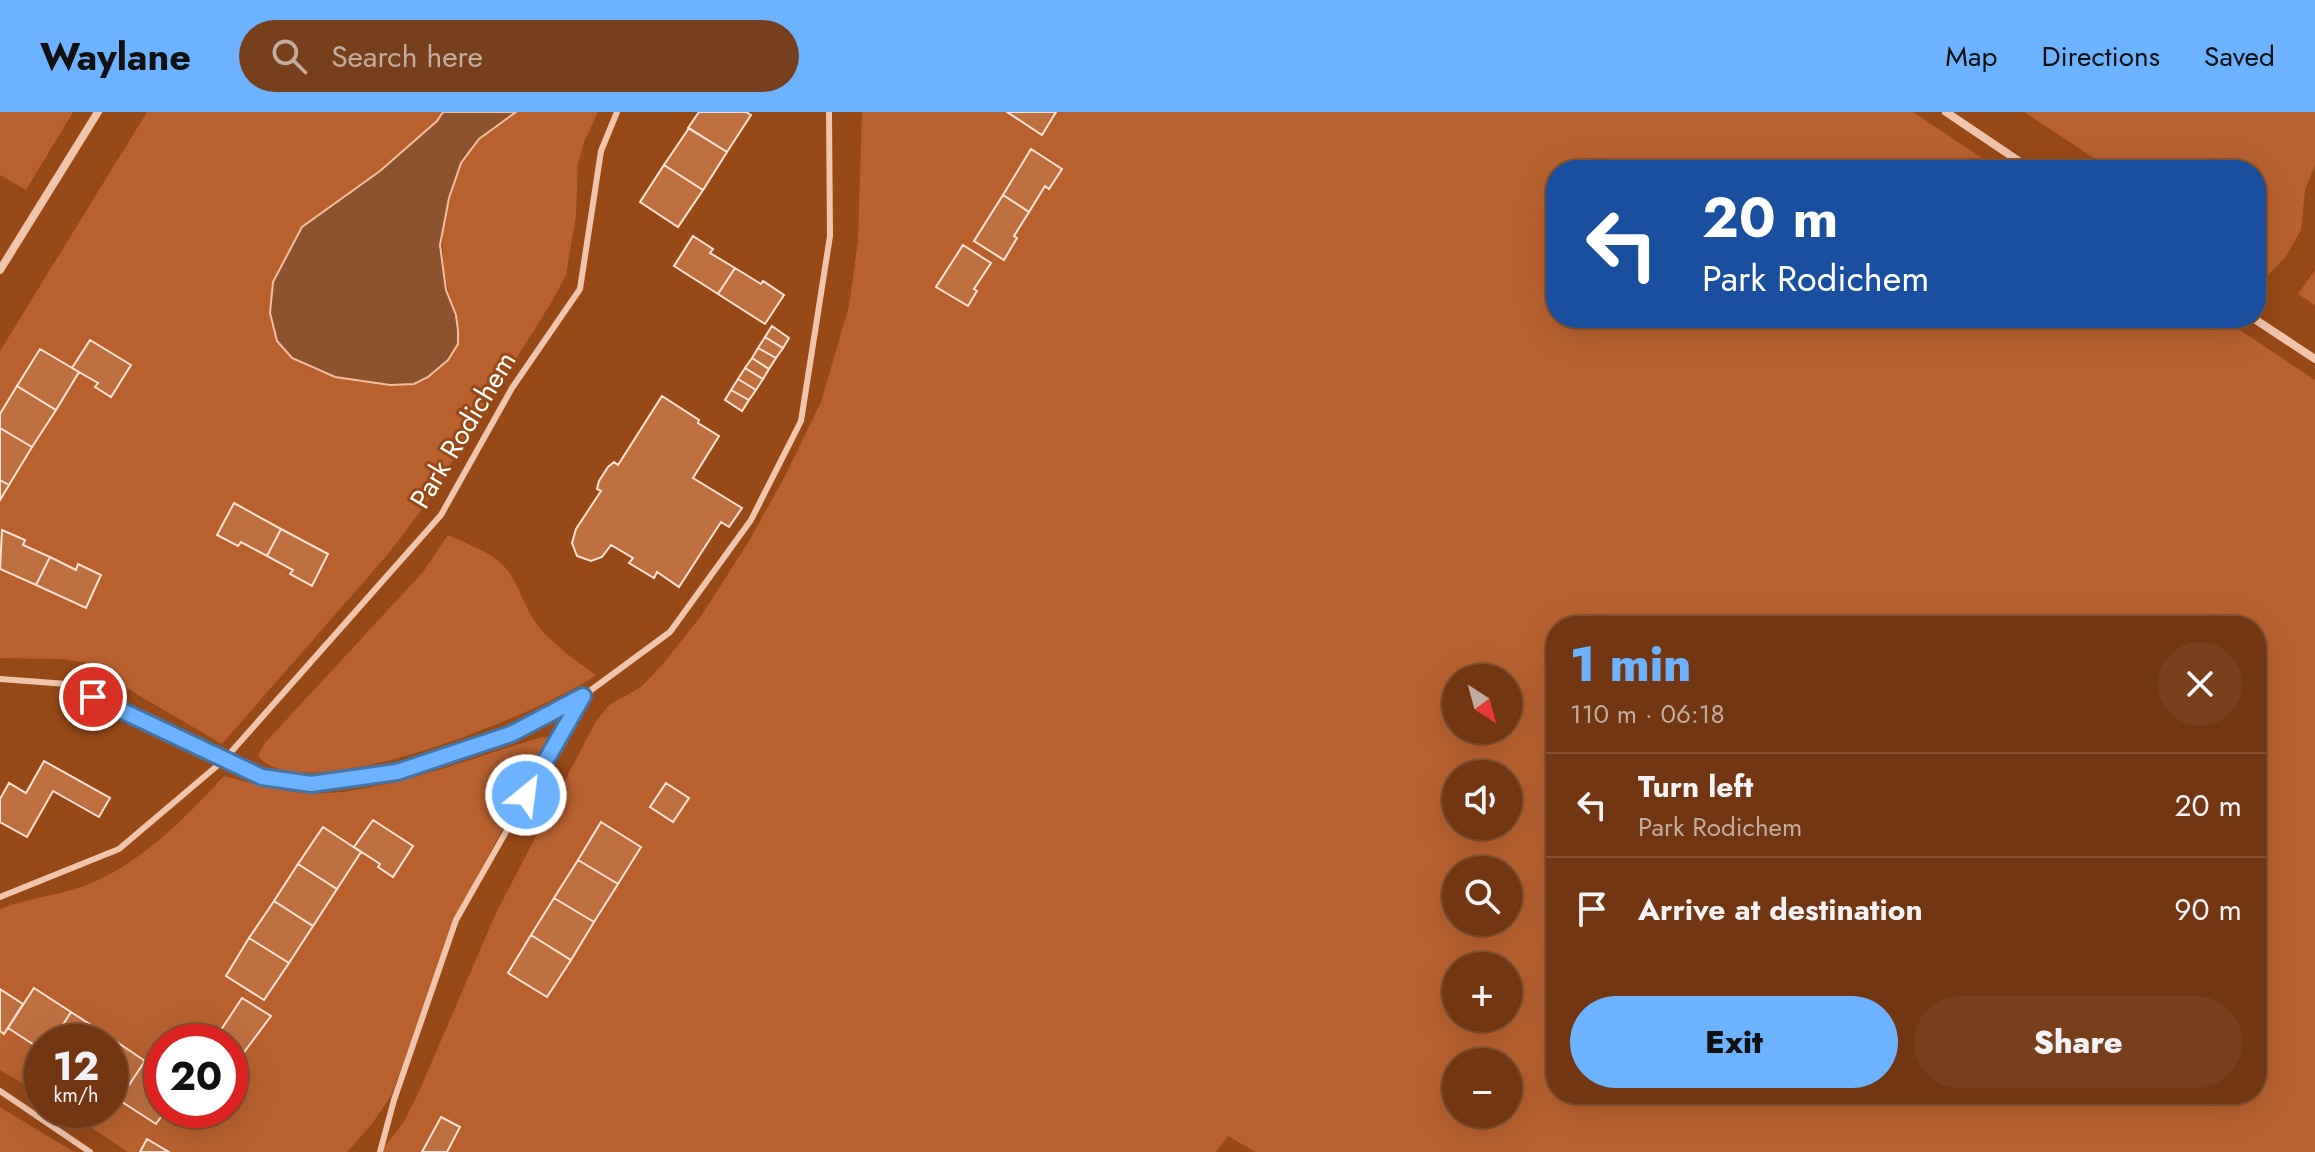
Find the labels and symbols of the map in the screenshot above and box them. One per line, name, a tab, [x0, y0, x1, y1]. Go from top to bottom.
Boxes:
street label: Park Rodichem	[400, 344, 526, 516]
pin	[59, 663, 127, 731]
north arrow	[1442, 664, 1522, 744]
position arrow	[484, 753, 568, 837]
speed limit sign: 20	[144, 1024, 248, 1128]

